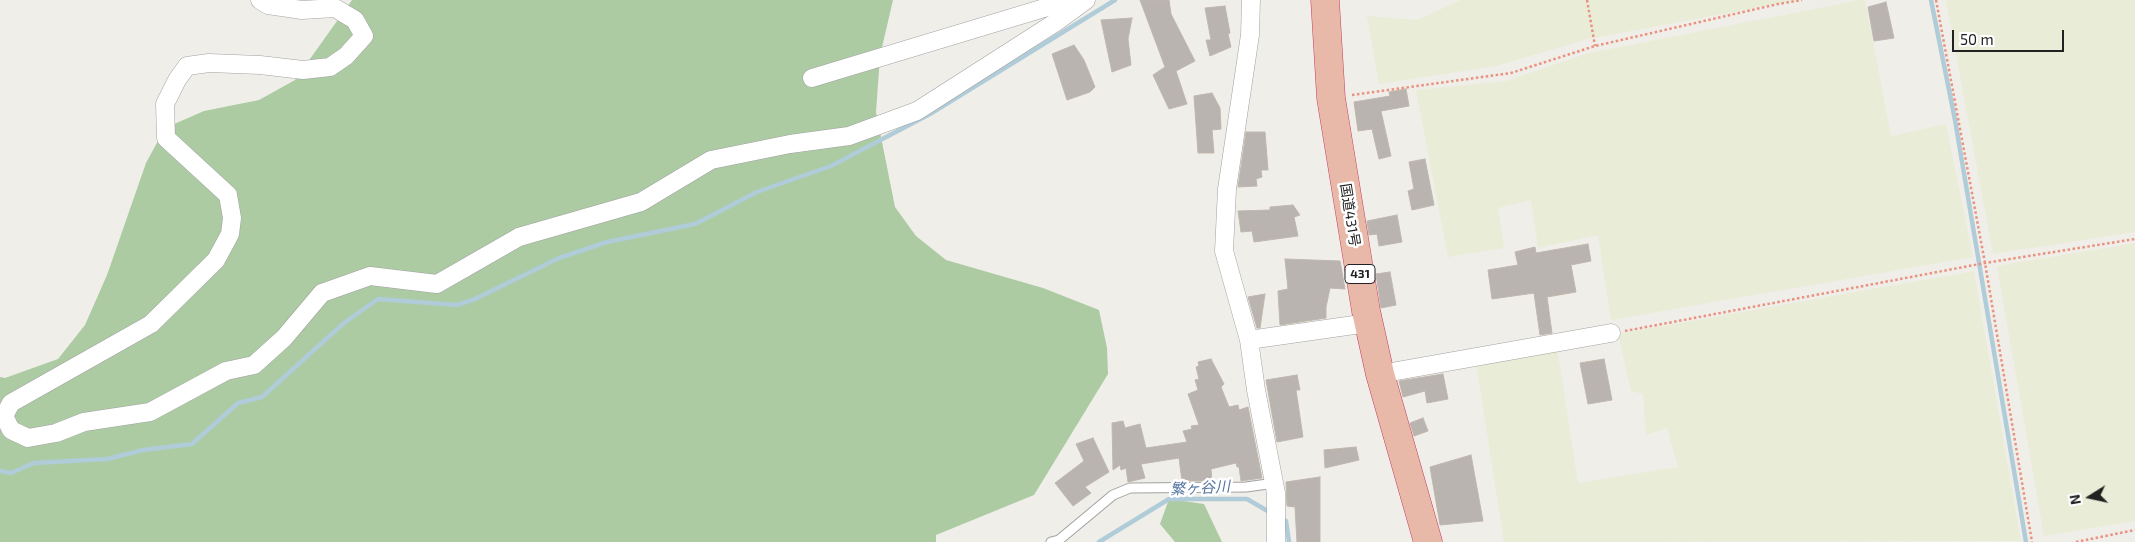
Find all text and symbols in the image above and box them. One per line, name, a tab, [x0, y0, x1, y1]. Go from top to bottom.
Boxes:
scale bar	[1955, 20, 2068, 52]
text: 50 m	[1960, 30, 1994, 48]
street label: 国道431号	[1337, 182, 1363, 248]
road number: 431	[1345, 264, 1375, 284]
north arrow	[2065, 472, 2115, 522]
water label: 繁ヶ谷川	[1170, 477, 1230, 499]
text: N	[2065, 493, 2084, 506]

